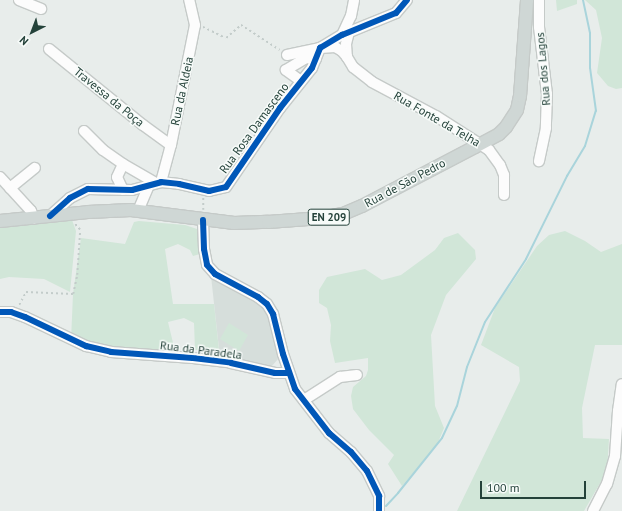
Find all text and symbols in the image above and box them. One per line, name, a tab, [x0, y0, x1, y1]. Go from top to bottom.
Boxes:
north arrow	[12, 12, 52, 52]
street label: Rua dos Lagos	[533, 32, 553, 106]
text: N	[17, 33, 31, 49]
street label: Rua da Aldeia	[168, 55, 196, 127]
street label: Travessa da Poça	[71, 64, 147, 130]
street label: Rua Rosa Damasceno	[216, 80, 292, 176]
street label: Rua Fonte da Telha	[391, 88, 483, 150]
street label: Rua de São Pedro	[362, 156, 448, 210]
road number: EN 209	[307, 208, 351, 226]
street label: Rua da Paradela	[159, 338, 243, 362]
scale bar	[482, 473, 588, 499]
text: 100 m	[487, 480, 520, 495]

